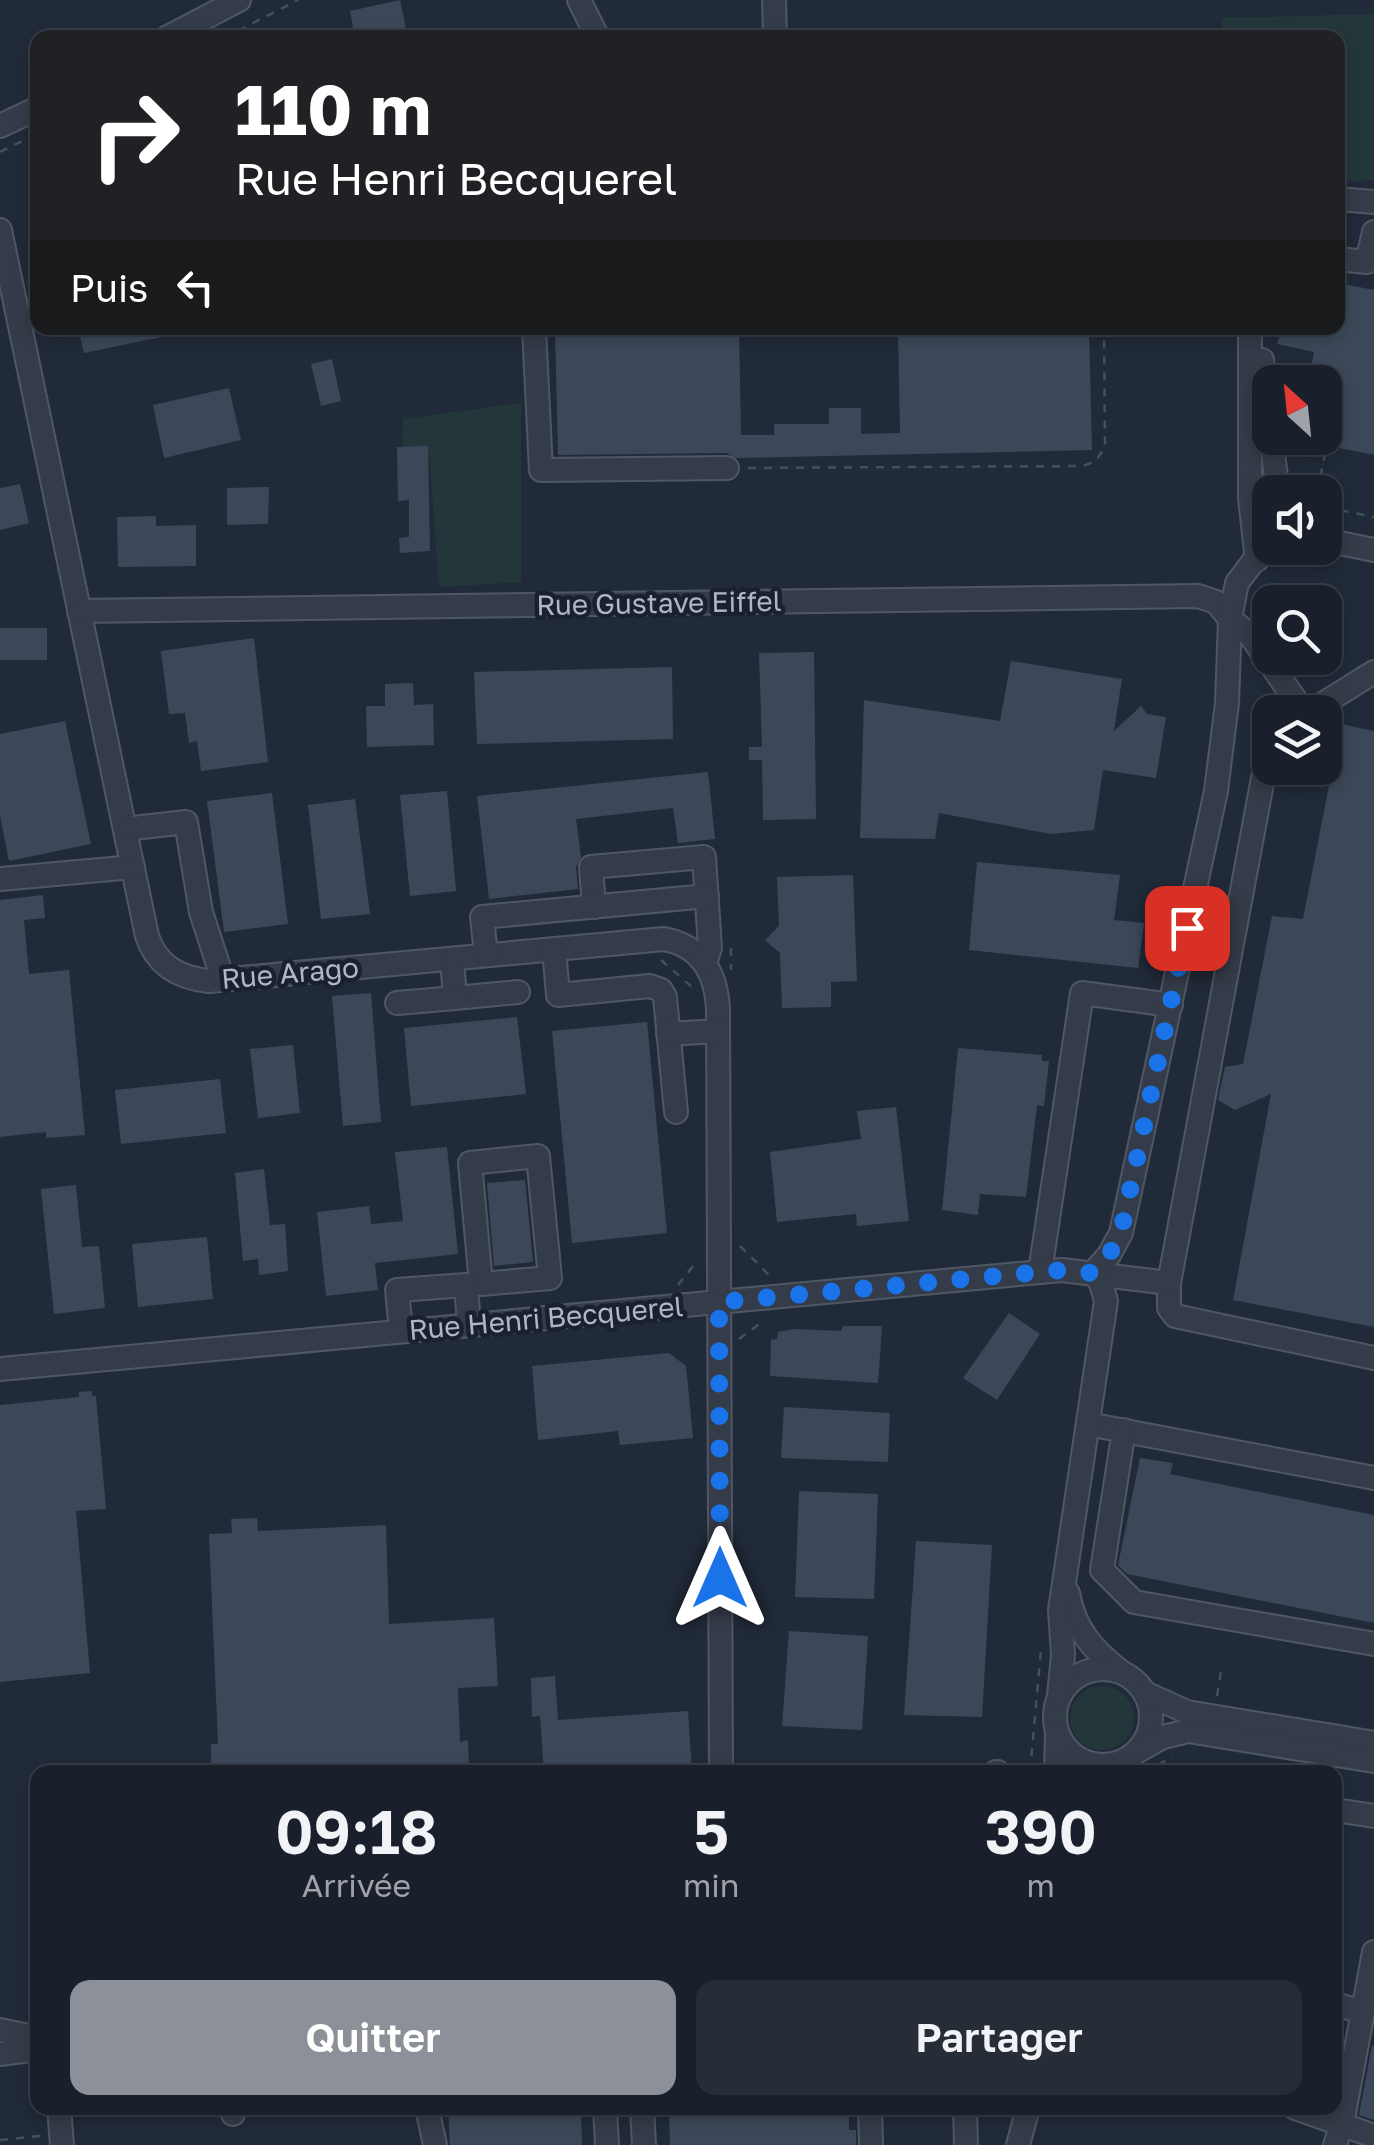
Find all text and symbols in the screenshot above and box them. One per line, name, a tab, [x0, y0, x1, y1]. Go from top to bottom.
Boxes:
text: 110 m	[235, 66, 431, 150]
icon: right	[70, 70, 200, 200]
text: Rue Henri Becquerel	[235, 151, 678, 205]
icon: left	[168, 260, 223, 315]
text: Puis	[70, 265, 148, 310]
north arrow	[1252, 365, 1342, 455]
map controls	[1252, 365, 1342, 785]
button: sound	[1252, 475, 1342, 565]
street label: Rue Gustave Eiffel	[536, 584, 782, 621]
button: search	[1252, 585, 1342, 675]
button: layers	[1252, 695, 1342, 785]
pin	[1145, 886, 1230, 971]
icon: arrive	[1160, 901, 1215, 956]
street label: Rue Arago	[220, 950, 360, 995]
street label: Rue Henri Becquerel	[407, 1289, 685, 1346]
position arrow	[668, 1526, 772, 1630]
text: 09:18	[275, 1795, 438, 1867]
text: 5	[693, 1795, 729, 1867]
text: 390	[985, 1795, 1097, 1867]
text: Arrivée	[302, 1866, 411, 1904]
text: min	[683, 1866, 739, 1904]
text: m	[1027, 1866, 1055, 1904]
button: Quitter	[70, 1980, 676, 2095]
button: Partager	[696, 1980, 1302, 2095]

